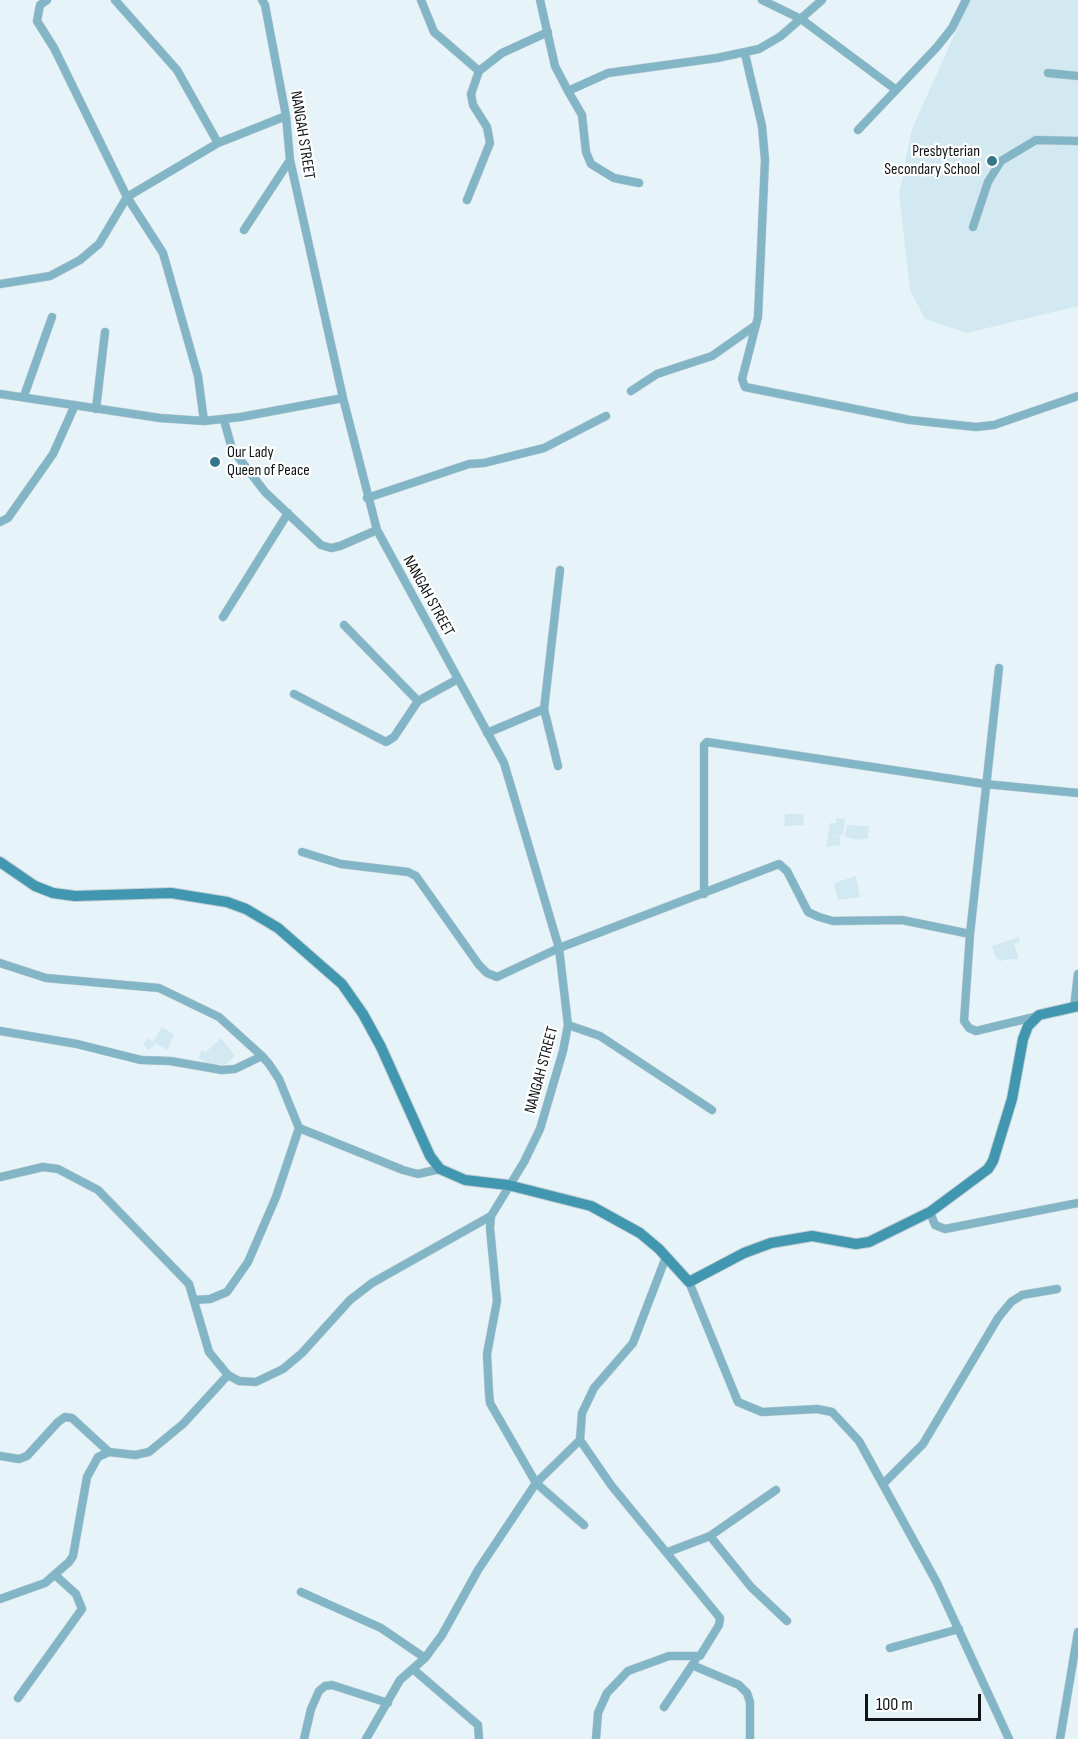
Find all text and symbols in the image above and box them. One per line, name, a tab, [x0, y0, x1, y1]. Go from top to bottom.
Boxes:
street label: NANGAH STREET	[286, 90, 318, 180]
place label: Presbyterian Secondary School	[884, 142, 980, 180]
marker: Presbyterian Secondary School	[985, 154, 999, 168]
place label: Our Lady Queen of Peace	[227, 443, 310, 481]
marker: Our Lady Queen of Peace	[208, 455, 222, 469]
street label: NANGAH STREET	[398, 552, 458, 640]
street label: NANGAH STREET	[521, 1025, 563, 1115]
scale bar	[868, 1682, 984, 1720]
text: 100 m	[876, 1694, 913, 1715]

